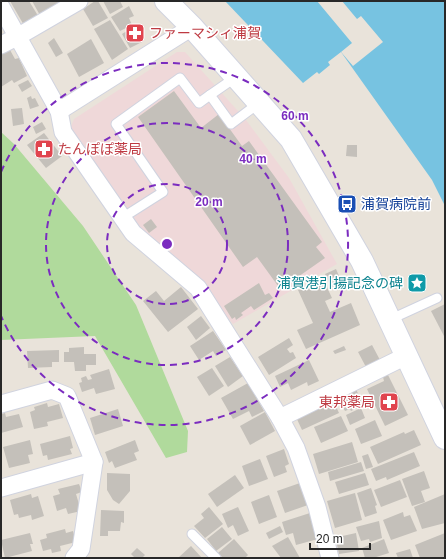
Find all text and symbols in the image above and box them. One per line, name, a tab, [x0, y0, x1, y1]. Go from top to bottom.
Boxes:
pharmacy icon: ファーマシィ浦賀	[124, 22, 146, 44]
place label: ファーマシィ浦賀	[149, 25, 261, 41]
text: 60 m	[281, 109, 309, 123]
pharmacy icon: たんぽぽ薬局	[33, 138, 55, 160]
place label: たんぽぽ薬局	[58, 141, 142, 157]
text: 40 m	[239, 152, 267, 166]
bus stop icon: 浦賀病院前	[336, 193, 358, 215]
text: 20 m	[195, 195, 223, 209]
place label: 浦賀病院前	[361, 196, 431, 212]
centre of rings	[160, 237, 174, 251]
place icon: 浦賀港引揚記念の碑	[406, 272, 428, 294]
place label: 浦賀港引揚記念の碑	[277, 275, 403, 291]
pharmacy icon: 東邦薬局	[378, 391, 400, 413]
place label: 東邦薬局	[319, 394, 375, 410]
scale bar	[310, 525, 370, 551]
text: 20 m	[316, 532, 343, 546]

